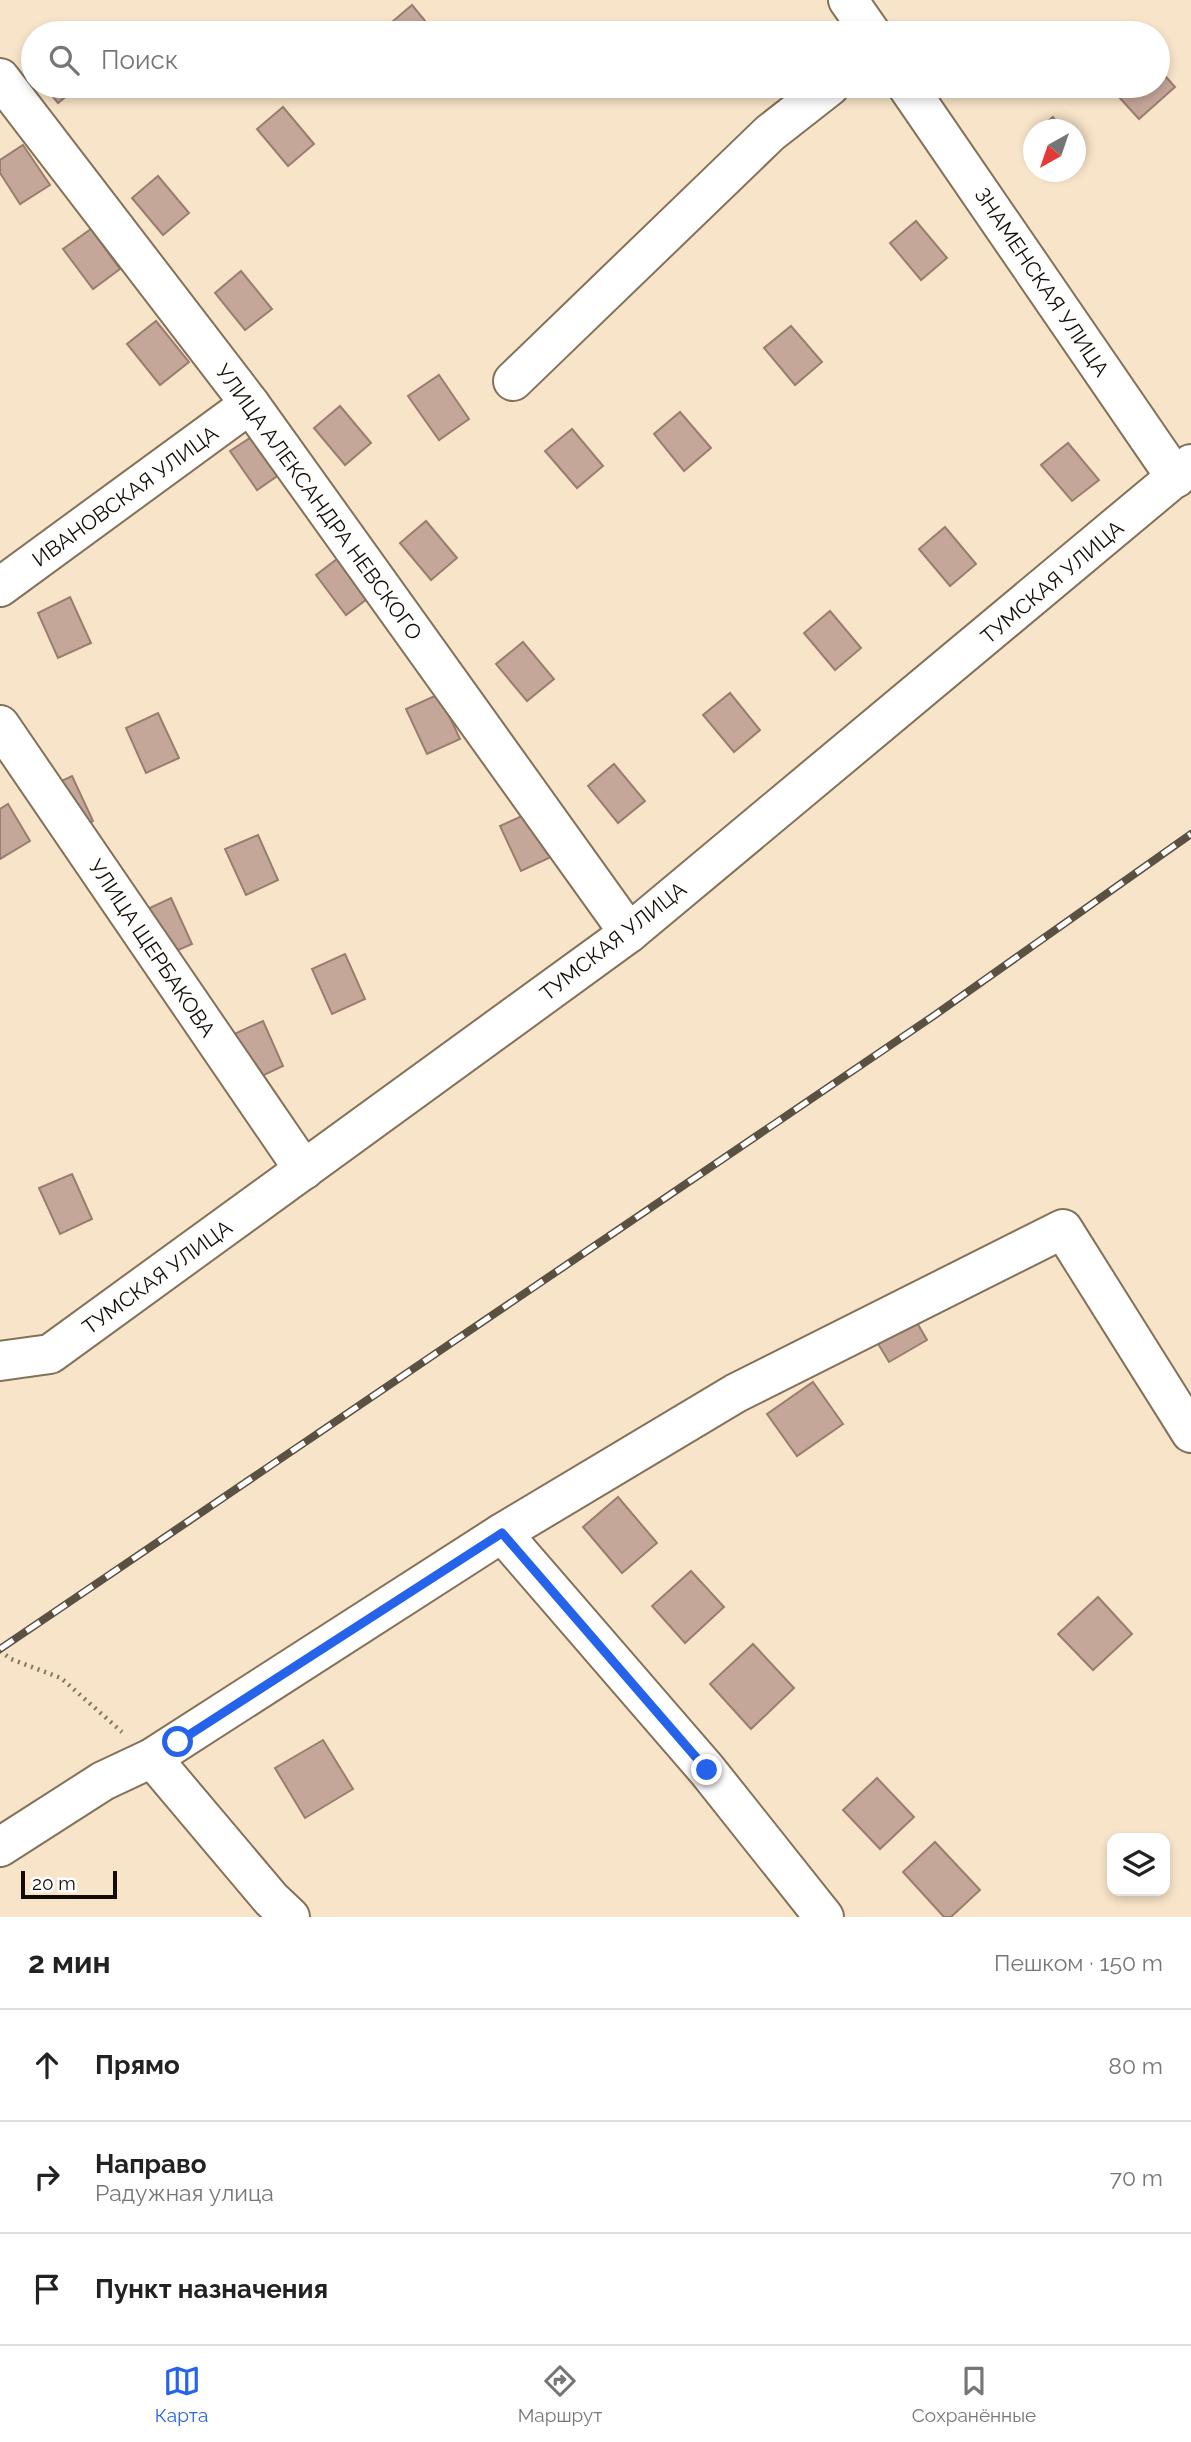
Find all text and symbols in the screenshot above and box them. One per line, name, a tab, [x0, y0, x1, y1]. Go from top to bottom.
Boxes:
search box	[21, 21, 1170, 98]
icon: search	[45, 41, 83, 79]
text: Поиск	[101, 45, 178, 75]
north arrow	[1023, 119, 1086, 182]
street label: ЗНАМЕНСКАЯ УЛИЦА	[969, 183, 1115, 381]
street label: УЛИЦА АЛЕКСАНДРА НЕВСКОГО	[211, 359, 427, 645]
street label: ИВАНОВСКАЯ УЛИЦА	[27, 420, 223, 572]
street label: ТУМСКАЯ УЛИЦА	[976, 515, 1128, 649]
street label: УЛИЦА ЩЕРБАКОВА	[83, 854, 221, 1042]
street label: ТУМСКАЯ УЛИЦА	[535, 876, 691, 1006]
street label: ТУМСКАЯ УЛИЦА	[77, 1214, 237, 1340]
route start	[162, 1726, 193, 1757]
route end	[691, 1754, 722, 1785]
map controls	[1107, 1833, 1170, 1896]
button: layers	[1107, 1833, 1170, 1896]
scale bar	[21, 1868, 117, 1900]
text: 20 m	[32, 1872, 76, 1894]
text: 2 мин	[28, 1945, 111, 1980]
text: Пешком · 150 m	[994, 1949, 1163, 1976]
icon: ahead	[28, 2046, 66, 2084]
text: Прямо	[95, 2050, 180, 2080]
text: 80 m	[1108, 2052, 1163, 2079]
text: Направо	[95, 2149, 206, 2179]
icon: right	[28, 2158, 66, 2196]
text: 70 m	[1110, 2164, 1163, 2191]
text: Радужная улица	[95, 2179, 274, 2206]
icon: arrive	[28, 2270, 66, 2308]
text: Пункт назначения	[95, 2274, 328, 2304]
tab: Карта	[155, 2362, 208, 2426]
tab: Маршрут	[518, 2362, 602, 2426]
tab: Сохранённые	[912, 2362, 1036, 2426]

